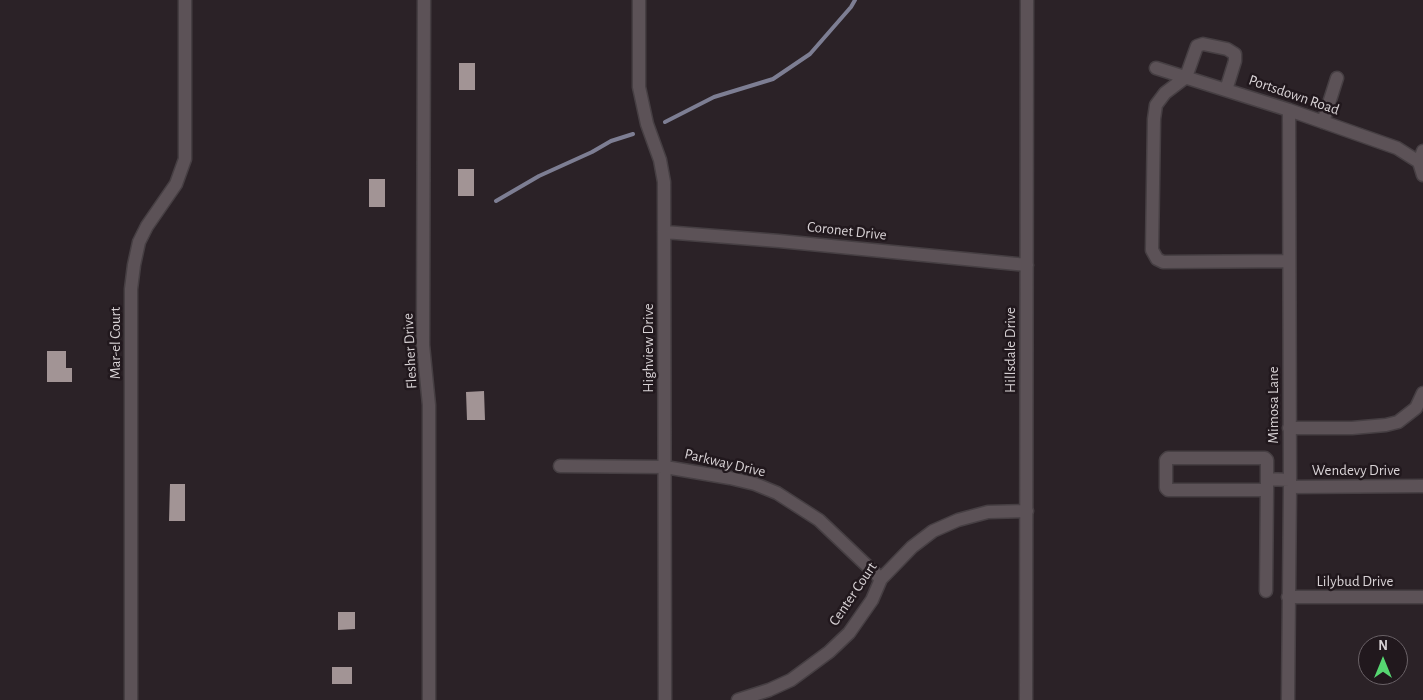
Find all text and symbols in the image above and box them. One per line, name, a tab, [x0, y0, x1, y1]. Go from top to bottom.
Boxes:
street label: Portsdown Road	[1246, 71, 1342, 119]
street label: Coronet Drive	[806, 218, 888, 244]
street label: Highview Drive	[639, 303, 657, 393]
street label: Mar-el Court	[106, 307, 124, 379]
street label: Hillsdale Drive	[1001, 307, 1019, 393]
street label: Flesher Drive	[399, 313, 421, 389]
street label: Mimosa Lane	[1264, 366, 1282, 444]
street label: Parkway Drive	[683, 445, 767, 481]
street label: Wendevy Drive	[1312, 461, 1400, 479]
street label: Center Court	[825, 559, 881, 629]
street label: Lilybud Drive	[1317, 572, 1393, 590]
north arrow	[1358, 635, 1408, 685]
text: N	[1378, 639, 1388, 653]

